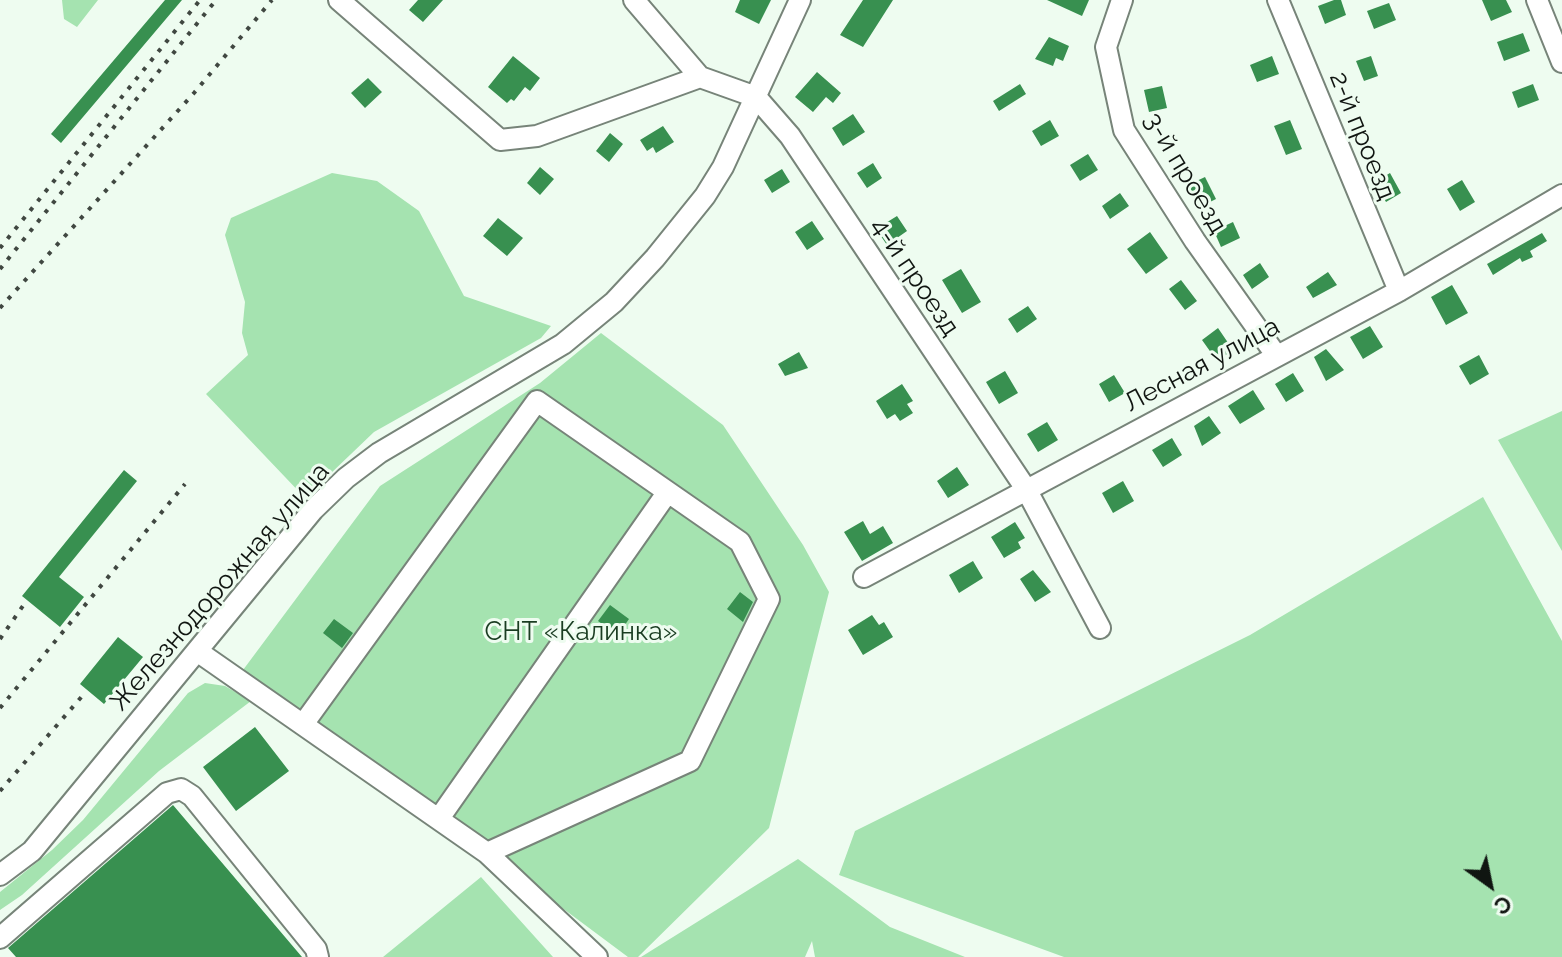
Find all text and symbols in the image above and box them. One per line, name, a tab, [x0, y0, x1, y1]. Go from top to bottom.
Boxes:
street label: 2-й проезд	[1322, 68, 1402, 204]
street label: 3-й проезд	[1137, 107, 1233, 239]
street label: 4-й проезд	[864, 212, 966, 342]
street label: Лесная улица	[1119, 311, 1285, 419]
street label: Железнодорожная улица	[104, 457, 336, 717]
park label: СНТ «Калинка»	[485, 616, 677, 648]
north arrow	[1450, 845, 1530, 925]
text: С	[1490, 890, 1516, 920]

